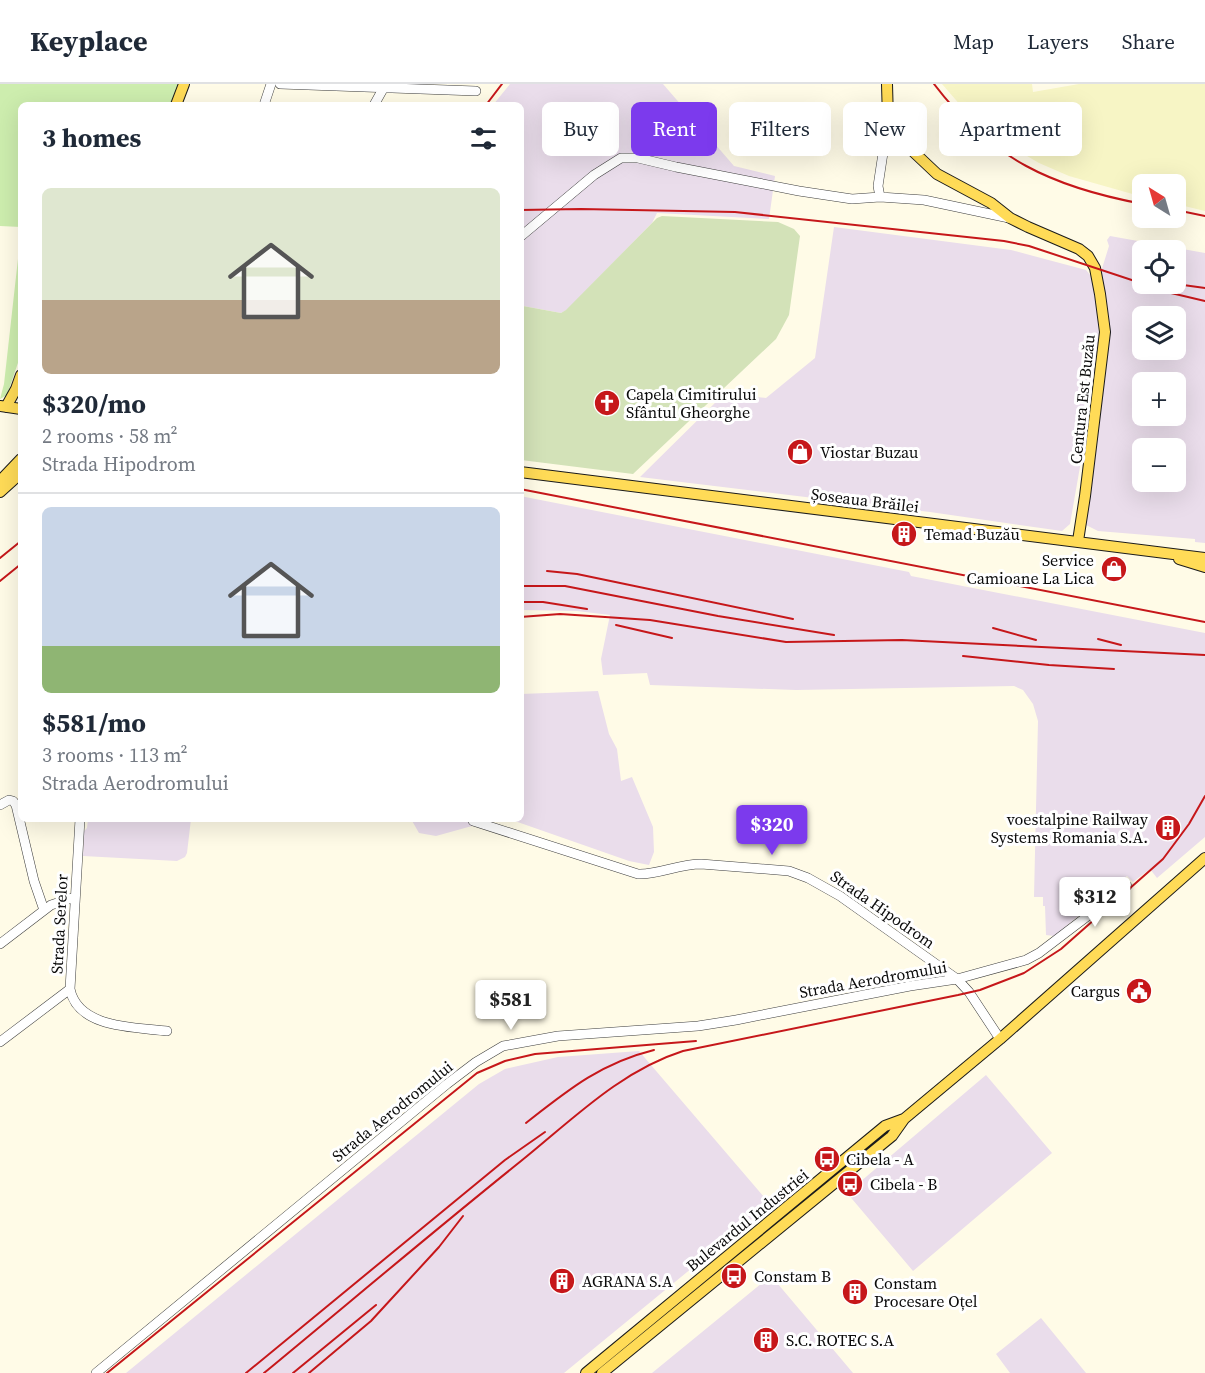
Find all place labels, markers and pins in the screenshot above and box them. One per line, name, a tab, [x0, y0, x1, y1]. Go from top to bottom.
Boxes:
place label: Capela Cimitirului Sfântul Gheorghe	[626, 383, 757, 423]
church icon: Capela Cimitirului Sfântul Gheorghe	[592, 388, 622, 418]
shop icon: Viostar Buzau	[785, 437, 815, 467]
place label: Viostar Buzau	[820, 441, 918, 463]
building icon: Temad Buzău	[889, 519, 919, 549]
place label: Temad Buzău	[924, 523, 1020, 545]
place label: Service Camioane La Lica	[967, 549, 1095, 589]
shop icon: Service Camioane La Lica	[1099, 554, 1129, 584]
pin: $320	[736, 805, 808, 856]
place label: voestalpine Railway Systems Romania S.A.	[991, 808, 1149, 848]
building icon: voestalpine Railway Systems Romania S.A.	[1153, 813, 1183, 843]
pin: $312	[1059, 877, 1131, 928]
public building icon: Cargus	[1124, 976, 1154, 1006]
pin: $581	[475, 980, 547, 1031]
place label: Cargus	[1071, 980, 1120, 1002]
bus stop icon: Cibela - A	[812, 1144, 842, 1174]
place label: Cibela - A	[846, 1148, 914, 1170]
bus stop icon: Cibela - B	[835, 1169, 865, 1199]
place label: Cibela - B	[870, 1173, 937, 1195]
bus stop icon: Constam B	[719, 1261, 749, 1291]
place label: Constam B	[754, 1265, 831, 1287]
building icon: AGRANA S.A	[547, 1266, 577, 1296]
place label: AGRANA S.A	[582, 1270, 673, 1292]
place label: Constam Procesare Oțel	[874, 1272, 978, 1312]
building icon: Constam Procesare Oțel	[840, 1277, 870, 1307]
building icon: S.C. ROTEC S.A	[751, 1325, 781, 1355]
place label: S.C. ROTEC S.A	[786, 1329, 894, 1351]

